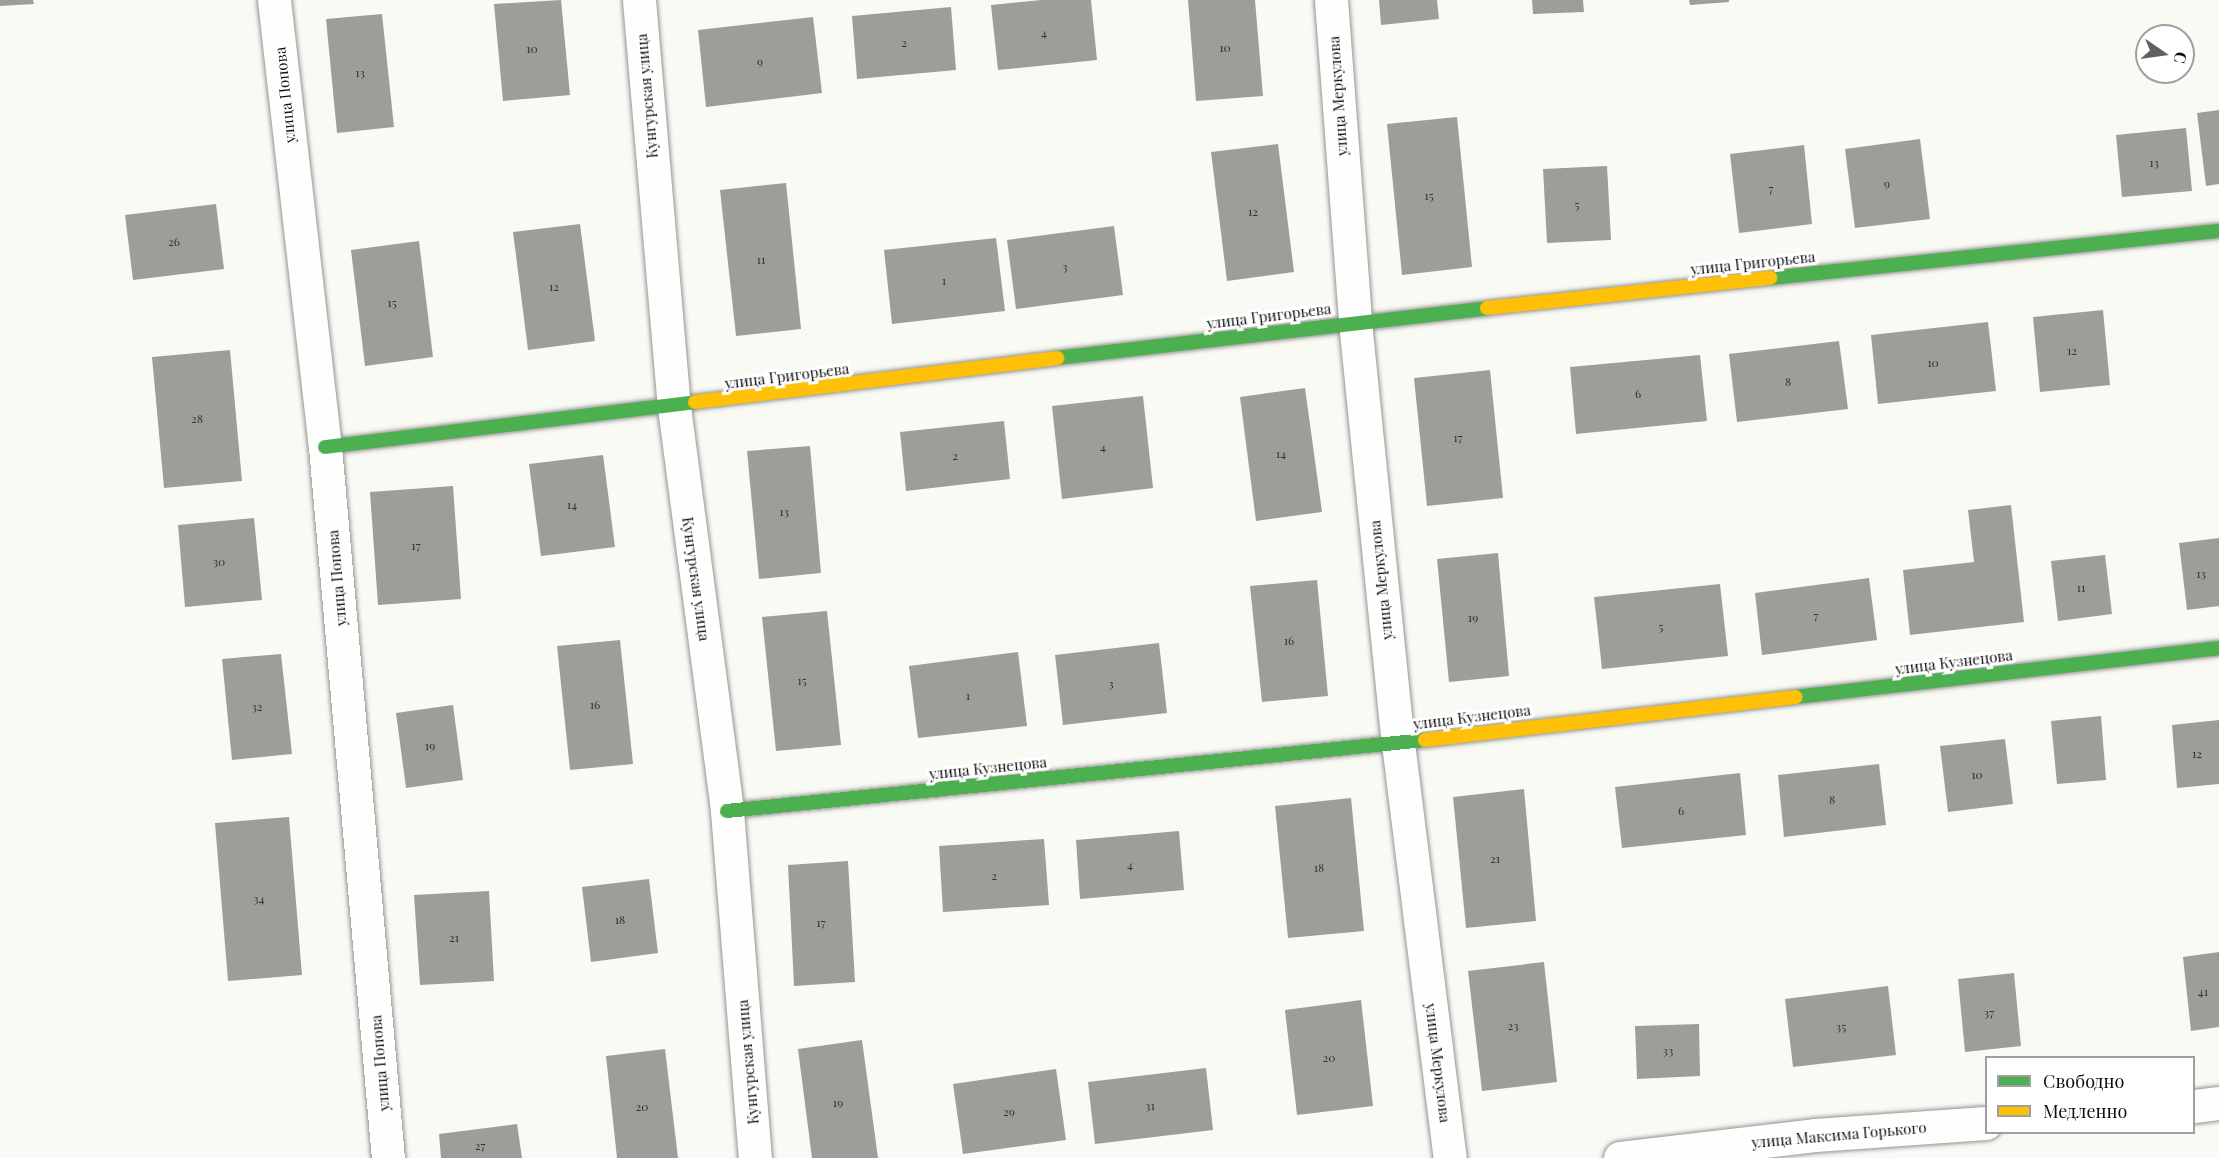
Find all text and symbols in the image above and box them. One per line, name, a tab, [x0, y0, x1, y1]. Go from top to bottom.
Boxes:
north arrow	[2135, 24, 2195, 84]
house number: 4	[1041, 26, 1047, 40]
street label: Кунгурская улица	[633, 33, 661, 159]
street label: улица Меркулова	[1325, 35, 1351, 157]
house number: 2	[901, 36, 907, 50]
house number: 10	[1219, 41, 1231, 55]
house number: 10	[526, 42, 538, 56]
street label: улица Попова	[271, 46, 299, 144]
text: С	[2170, 50, 2193, 66]
house number: 9	[757, 55, 763, 69]
house number: 13	[355, 66, 365, 80]
house number: 13	[2149, 156, 2159, 170]
house number: 9	[1884, 177, 1890, 191]
house number: 7	[1769, 182, 1773, 196]
house number: 15	[1424, 189, 1434, 203]
house number: 5	[1575, 198, 1579, 212]
house number: 12	[1248, 205, 1258, 219]
house number: 26	[168, 235, 180, 249]
street label: улица Григорьева	[1690, 248, 1816, 278]
house number: 11	[757, 253, 765, 267]
house number: 3	[1062, 260, 1068, 274]
house number: 1	[942, 274, 946, 288]
house number: 12	[549, 280, 559, 294]
house number: 15	[387, 296, 397, 310]
street label: улица Григорьева	[1206, 299, 1332, 333]
house number: 12	[2067, 344, 2077, 358]
house number: 10	[1927, 356, 1939, 370]
street label: улица Григорьева	[724, 359, 850, 393]
house number: 8	[1785, 375, 1791, 389]
house number: 6	[1635, 387, 1641, 401]
house number: 28	[191, 412, 203, 426]
house number: 17	[1453, 431, 1463, 445]
house number: 4	[1100, 440, 1106, 454]
house number: 14	[1276, 447, 1286, 461]
house number: 2	[952, 449, 958, 463]
house number: 14	[567, 498, 577, 512]
house number: 13	[779, 505, 789, 519]
street label: Кунгурская улица	[678, 516, 714, 642]
street label: улица Меркулова	[1366, 519, 1396, 641]
street label: улица Попова	[324, 529, 350, 627]
house number: 17	[411, 539, 421, 553]
house number: 30	[213, 555, 225, 569]
house number: 13	[2196, 567, 2206, 581]
house number: 11	[2077, 581, 2085, 595]
house number: 7	[1814, 609, 1818, 623]
house number: 19	[1468, 611, 1478, 625]
house number: 5	[1659, 620, 1663, 634]
house number: 16	[1284, 634, 1294, 648]
street label: улица Кузнецова	[1894, 646, 2014, 678]
house number: 15	[797, 674, 807, 688]
house number: 3	[1108, 677, 1114, 691]
house number: 1	[966, 689, 970, 703]
house number: 16	[590, 698, 600, 712]
house number: 32	[251, 700, 263, 714]
street label: улица Кузнецова	[1412, 701, 1532, 733]
house number: 19	[425, 739, 435, 753]
house number: 12	[2192, 747, 2202, 761]
street label: улица Кузнецова	[928, 753, 1048, 783]
house number: 10	[1971, 768, 1983, 782]
house number: 8	[1829, 793, 1835, 807]
house number: 6	[1678, 804, 1684, 818]
house number: 21	[1490, 852, 1500, 866]
house number: 4	[1127, 858, 1133, 872]
house number: 18	[1314, 861, 1324, 875]
house number: 2	[991, 869, 997, 883]
house number: 34	[253, 892, 265, 906]
house number: 18	[615, 913, 625, 927]
house number: 17	[816, 916, 826, 930]
house number: 21	[449, 931, 459, 945]
house number: 41	[2198, 985, 2208, 999]
street label: Кунгурская улица	[734, 999, 762, 1125]
street label: улица Меркулова	[1422, 1002, 1454, 1124]
house number: 37	[1984, 1006, 1994, 1020]
street label: улица Попова	[367, 1014, 393, 1112]
house number: 23	[1507, 1019, 1519, 1033]
house number: 35	[1836, 1020, 1846, 1034]
house number: 33	[1663, 1044, 1673, 1058]
house number: 20	[1323, 1051, 1335, 1065]
legend	[1985, 1056, 2195, 1134]
text: Свободно	[2043, 1069, 2124, 1093]
house number: 19	[833, 1096, 843, 1110]
house number: 31	[1145, 1099, 1155, 1113]
text: Медленно	[2043, 1099, 2127, 1123]
house number: 20	[636, 1100, 648, 1114]
house number: 29	[1003, 1105, 1015, 1119]
street label: улица Максима Горького	[1751, 1118, 1927, 1152]
house number: 27	[475, 1139, 485, 1153]

